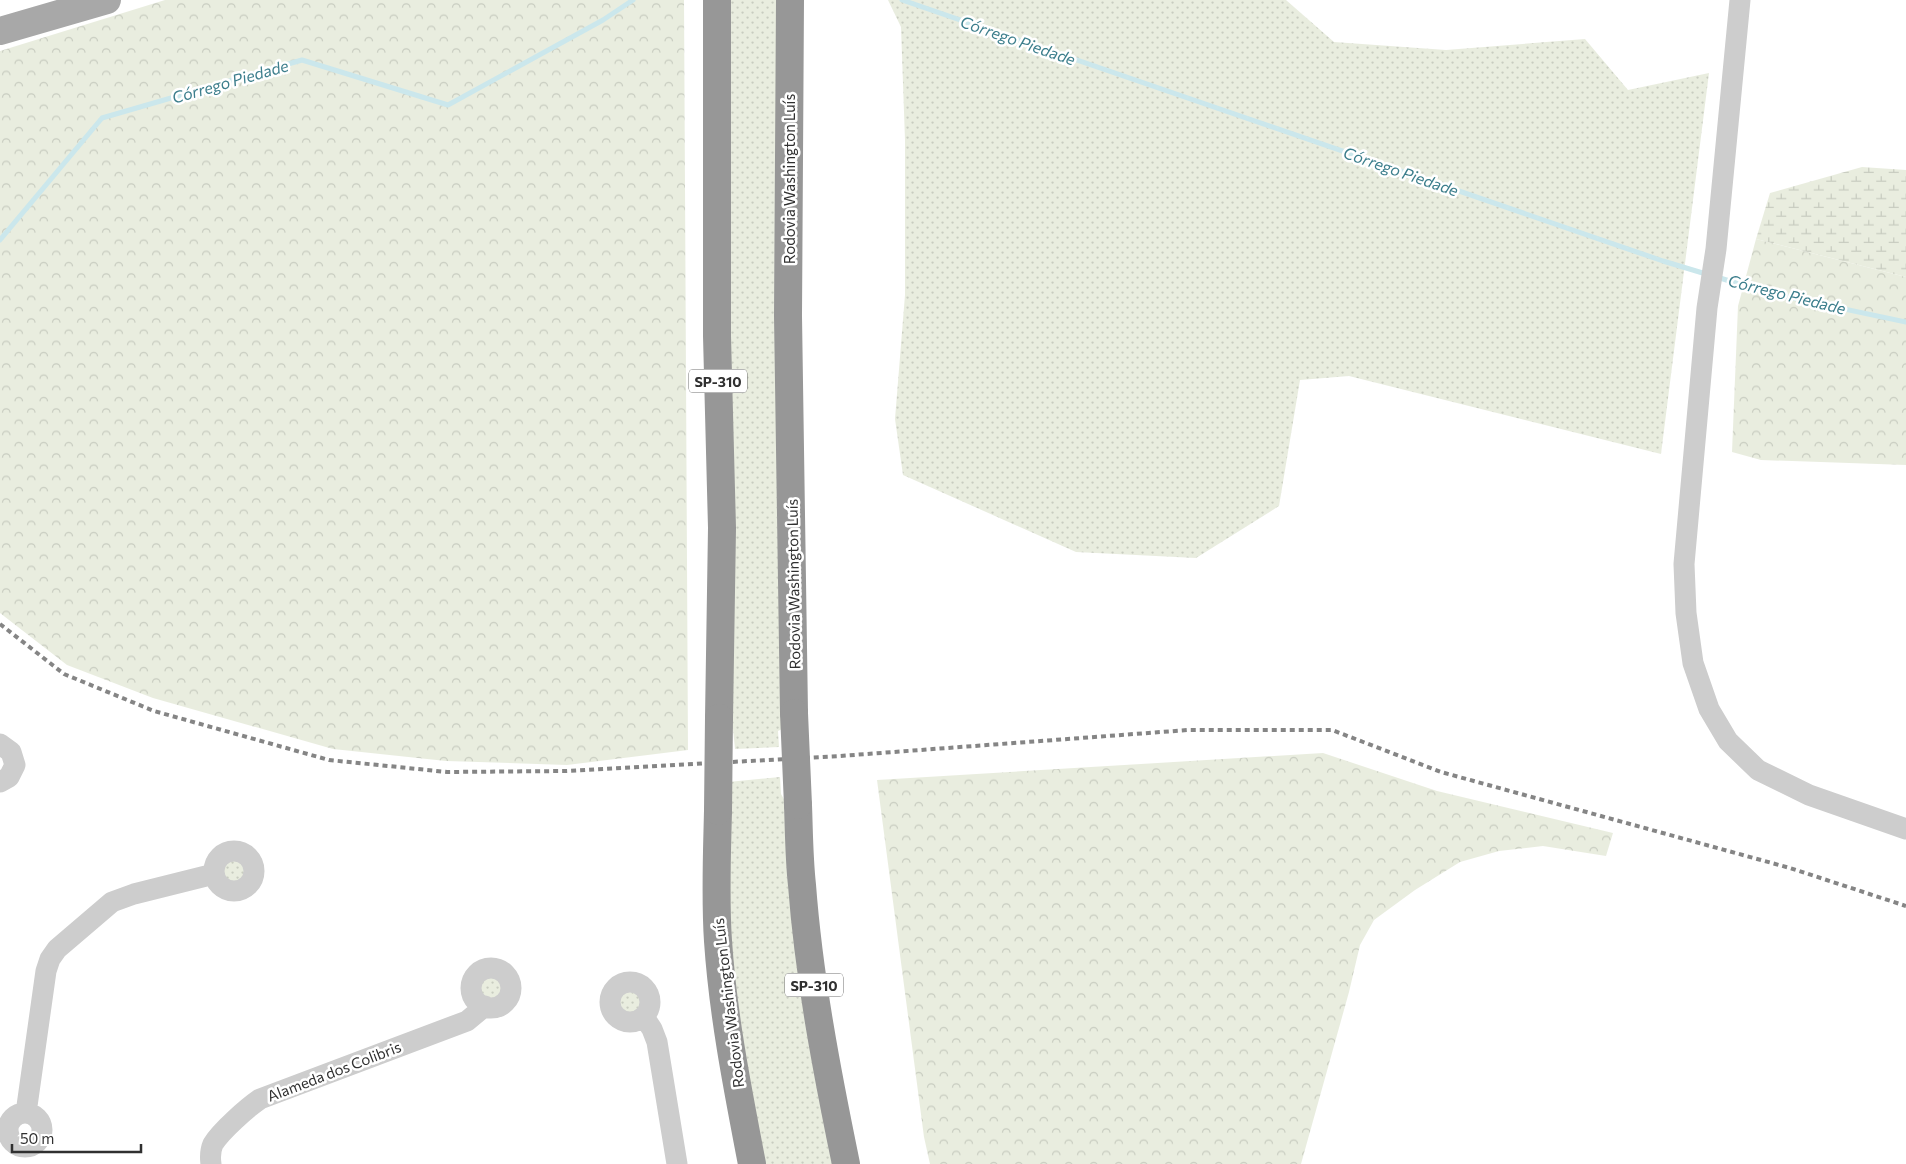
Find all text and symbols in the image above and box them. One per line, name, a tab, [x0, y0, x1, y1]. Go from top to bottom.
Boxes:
water label: Córrego Piedade	[958, 11, 1079, 69]
water label: Córrego Piedade	[169, 55, 291, 107]
street label: Rodovia Washington Luís	[780, 94, 798, 264]
water label: Córrego Piedade	[1341, 142, 1462, 200]
water label: Córrego Piedade	[1726, 270, 1848, 318]
road number: SP-310	[689, 370, 747, 392]
street label: Rodovia Washington Luís	[783, 498, 803, 669]
street label: Rodovia Washington Luís	[709, 917, 747, 1089]
road number: SP-310	[785, 974, 843, 996]
street label: Alameda dos Colibris	[264, 1037, 404, 1105]
scale bar	[12, 1122, 141, 1154]
text: 50 m	[20, 1129, 54, 1147]

